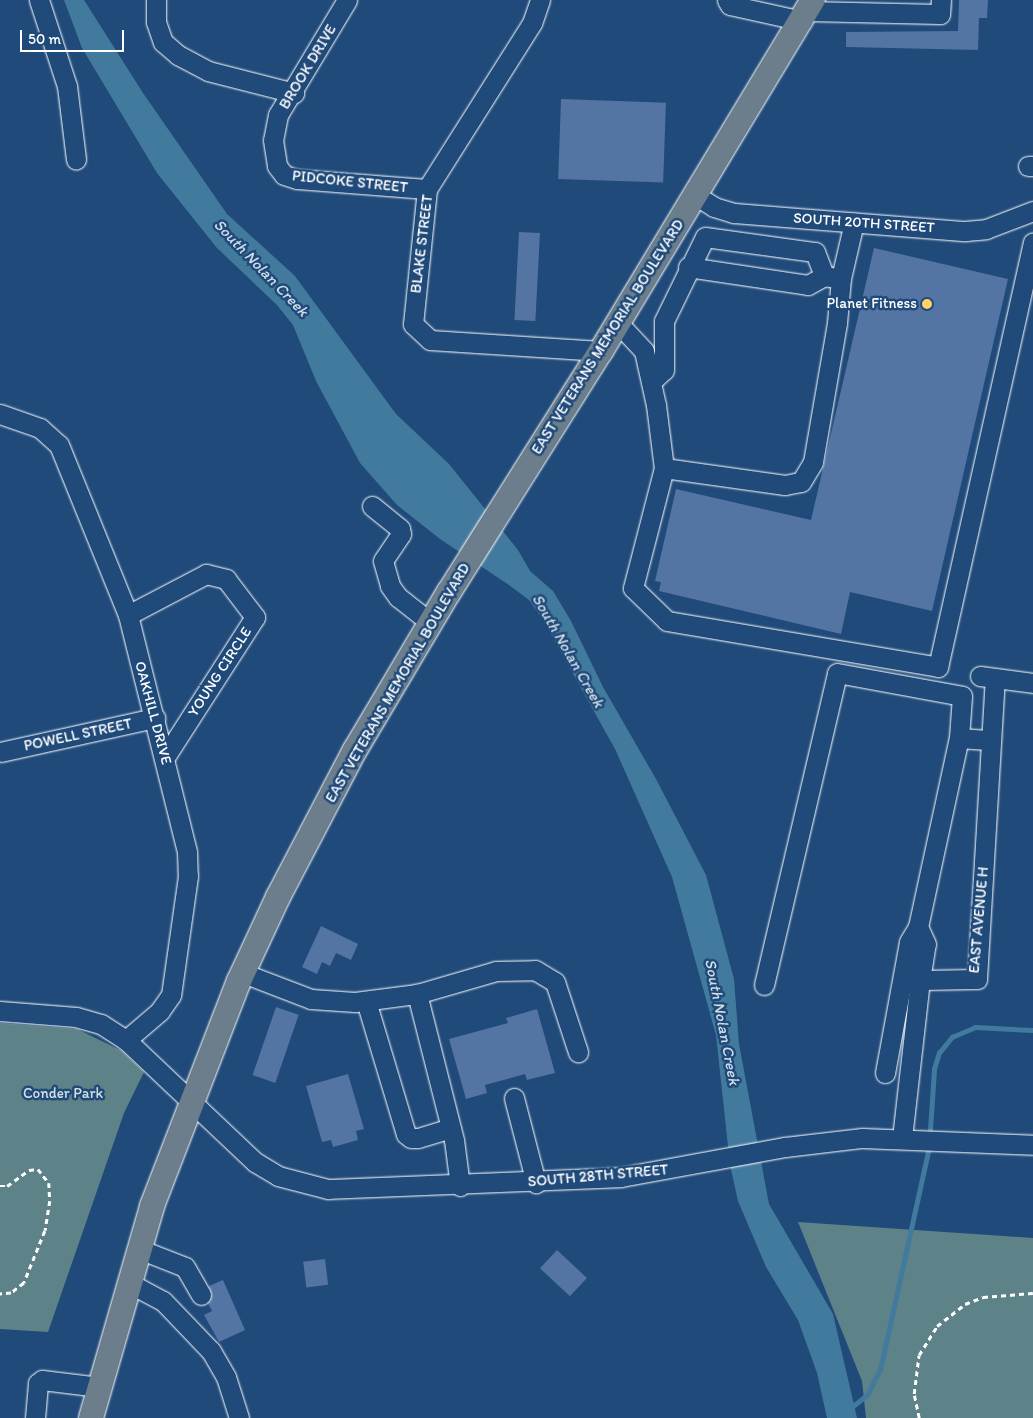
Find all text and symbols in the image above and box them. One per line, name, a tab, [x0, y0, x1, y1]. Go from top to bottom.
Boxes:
scale bar	[22, 20, 126, 52]
street label: BROOK DRIVE	[276, 21, 340, 113]
text: 50 m	[28, 30, 61, 48]
street label: PIDCOKE STREET	[291, 167, 409, 197]
street label: BLAKE STREET	[407, 194, 437, 294]
street label: SOUTH 20TH STREET	[793, 209, 935, 237]
water label: South Nolan Creek	[210, 216, 312, 320]
street label: EAST VETERANS MEMORIAL BOULEVARD	[528, 216, 688, 458]
place label: Planet Fitness	[827, 295, 917, 313]
marker: Planet Fitness	[921, 298, 933, 310]
street label: EAST VETERANS MEMORIAL BOULEVARD	[322, 560, 474, 806]
water label: South Nolan Creek	[528, 591, 608, 711]
street label: YOUNG CIRCLE	[184, 624, 256, 720]
street label: OAKHILL DRIVE	[131, 659, 175, 767]
street label: POWELL STREET	[22, 715, 134, 755]
street label: EAST AVENUE H	[965, 866, 993, 974]
water label: South Nolan Creek	[700, 958, 744, 1086]
park label: Conder Park	[23, 1085, 103, 1103]
street label: SOUTH 28TH STREET	[527, 1161, 669, 1191]

